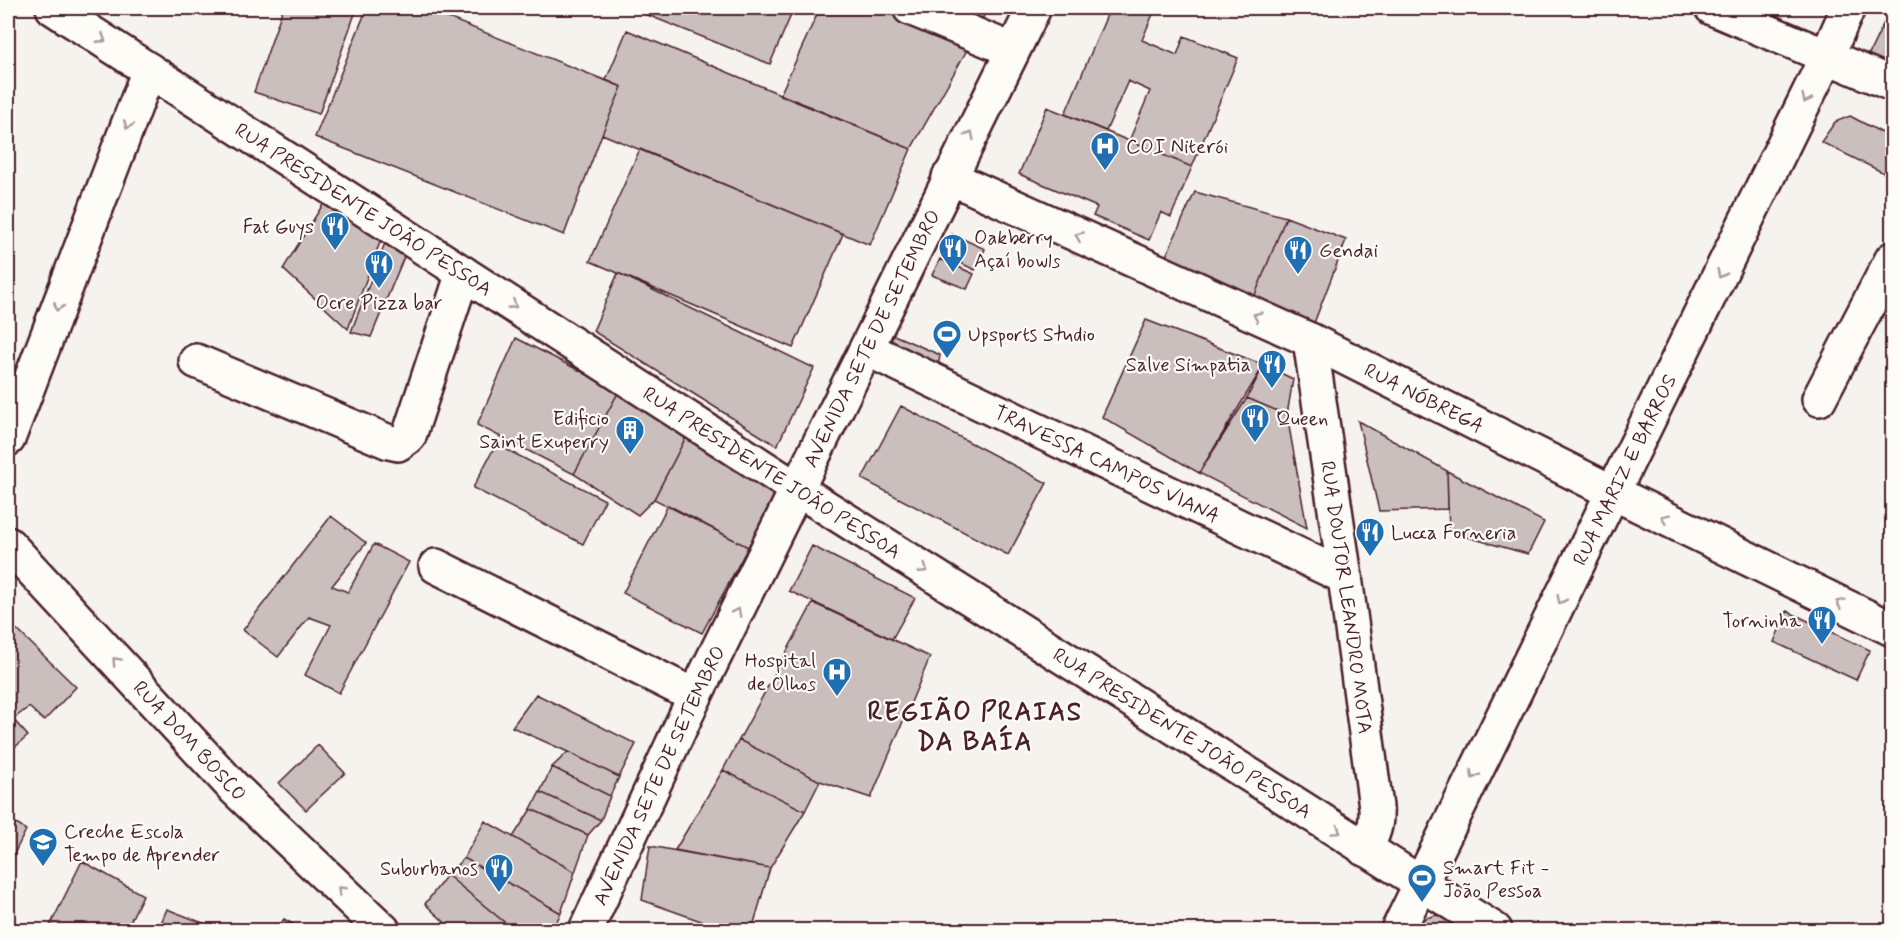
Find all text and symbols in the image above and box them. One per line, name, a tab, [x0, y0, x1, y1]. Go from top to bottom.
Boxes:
one-way arrow	[96, 32, 106, 44]
one-way arrow	[1802, 92, 1814, 103]
street label: RUA PRESIDENTE JOÃO PESSOA	[229, 117, 497, 303]
one-way arrow	[123, 119, 136, 129]
one-way arrow	[963, 130, 975, 141]
hospital icon: COI Niterói	[1089, 130, 1121, 172]
place label: COI Niterói	[1126, 134, 1228, 161]
street label: AVENIDA SETE DE SETEMBRO	[798, 205, 948, 472]
restaurant icon: Fat Guys	[319, 210, 351, 252]
place label: Fat Guys	[243, 214, 314, 241]
place label: Oakberry Açaí bowls	[974, 225, 1061, 275]
one-way arrow	[1074, 231, 1085, 243]
restaurant icon: Oakberry Açaí bowls	[937, 232, 969, 274]
restaurant icon: Gendai	[1282, 234, 1314, 276]
place label: Gendai	[1319, 238, 1378, 265]
restaurant icon: Ocre Pizza bar	[363, 248, 395, 290]
one-way arrow	[1716, 268, 1728, 279]
place label: Ocre Pizza bar	[315, 290, 443, 317]
one-way arrow	[506, 298, 517, 309]
one-way arrow	[53, 301, 66, 311]
one-way arrow	[1252, 312, 1263, 324]
sports icon: Upsports Studio	[931, 318, 963, 360]
place label: Upsports Studio	[968, 322, 1095, 349]
restaurant icon: Salve Simpatia	[1256, 348, 1288, 390]
place label: Salve Simpatia	[1126, 352, 1251, 379]
street label: RUA NÓBREGA	[1359, 357, 1488, 440]
street label: RUA MARIZ E BARROS	[1567, 370, 1684, 570]
street label: RUA PRESIDENTE JOÃO PESSOA	[637, 381, 905, 566]
street label: TRAVESSA CAMPOS VIANA	[989, 399, 1224, 530]
restaurant icon: Queen	[1239, 402, 1271, 444]
place label: Edificio Saint Exuperry	[479, 406, 609, 456]
place label: Queen	[1276, 406, 1328, 433]
building icon: Edificio Saint Exuperry	[614, 414, 646, 456]
street label: RUA DOUTOR LEANDRO MOTA	[1313, 459, 1378, 736]
one-way arrow	[1660, 513, 1671, 525]
restaurant icon: Lucca Forneria	[1354, 516, 1386, 558]
place label: Lucca Forneria	[1391, 520, 1516, 547]
one-way arrow	[918, 562, 928, 574]
one-way arrow	[1556, 593, 1568, 604]
one-way arrow	[1835, 599, 1846, 610]
restaurant icon: Torninha	[1806, 604, 1838, 646]
one-way arrow	[729, 607, 741, 618]
place label: Torninha	[1722, 608, 1802, 635]
street label: AVENIDA SETE DE SETEMBRO	[587, 641, 733, 910]
street label: RUA PRESIDENTE JOÃO PESSOA	[1047, 642, 1316, 826]
place label: Hospital de Olhos	[745, 648, 816, 698]
hospital icon: Hospital de Olhos	[821, 656, 853, 698]
one-way arrow	[112, 657, 123, 668]
street label: RUA DOM BOSCO	[126, 675, 252, 808]
district label: REGIÃO PRAIAS DA BAÍA	[867, 696, 1083, 760]
one-way arrow	[1470, 768, 1482, 779]
place label: Creche Escola Tempo de Aprender	[64, 819, 220, 870]
one-way arrow	[1330, 824, 1341, 835]
school or university icon: Creche Escola Tempo de Aprender	[27, 826, 59, 868]
restaurant icon: Suburbanos	[483, 852, 515, 894]
place label: Smart Fit - João Pessoa	[1443, 855, 1550, 905]
place label: Suburbanos	[380, 856, 478, 883]
sports icon: Smart Fit - João Pessoa	[1406, 862, 1438, 904]
one-way arrow	[337, 886, 347, 897]

